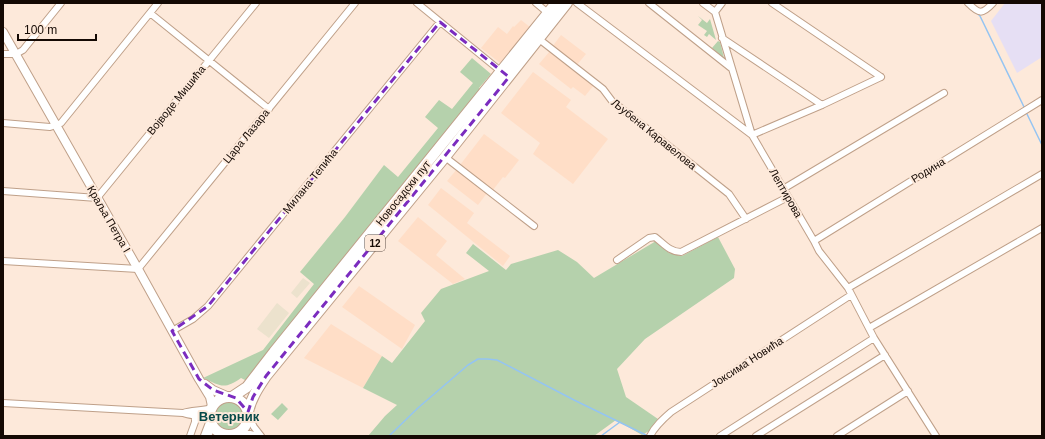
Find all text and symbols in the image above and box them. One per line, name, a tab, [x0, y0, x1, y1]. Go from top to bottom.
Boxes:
scale bar	[18, 16, 96, 42]
text: 100 m	[24, 23, 57, 37]
street label: Војводе Мишића	[144, 62, 208, 137]
street label: Љубена Каравелова	[609, 96, 699, 172]
street label: Цара Лазара	[220, 106, 272, 166]
street label: Милана Тепића	[280, 146, 340, 216]
street label: Родина	[909, 155, 948, 185]
street label: Новосадски пут	[373, 158, 433, 228]
street label: Лептирова	[767, 166, 805, 220]
street label: Краља Петра I	[85, 184, 133, 254]
road number: 12	[365, 235, 385, 251]
street label: Јоксима Новића	[709, 334, 786, 390]
district label: Ветерник	[199, 409, 260, 424]

